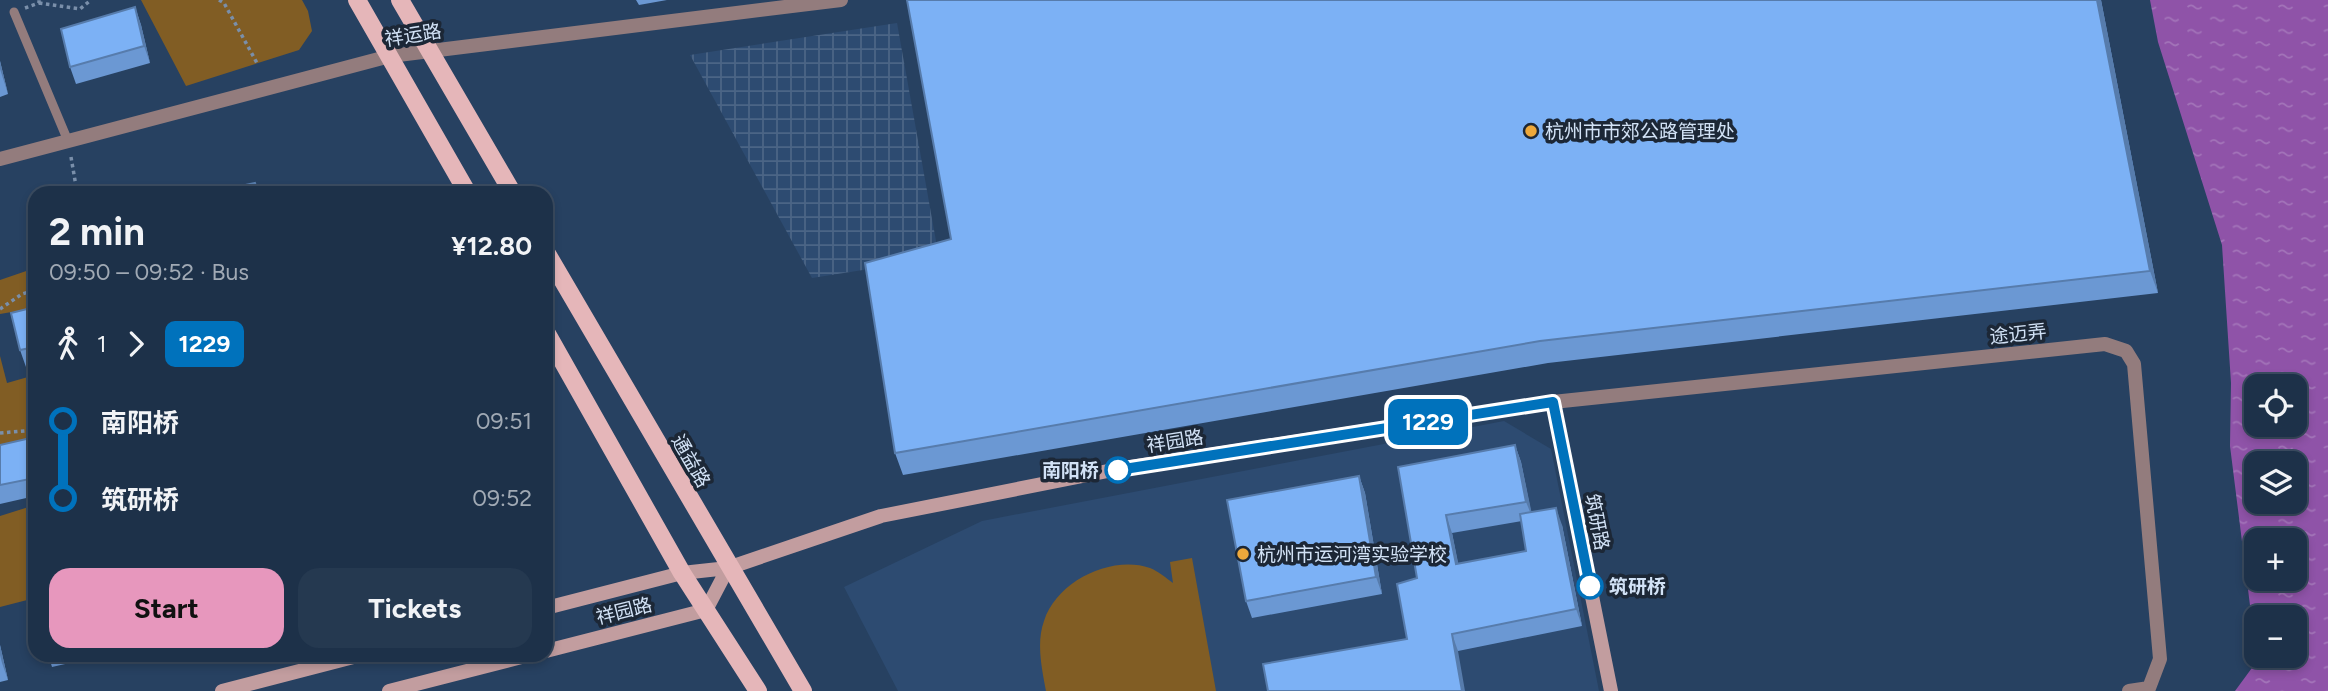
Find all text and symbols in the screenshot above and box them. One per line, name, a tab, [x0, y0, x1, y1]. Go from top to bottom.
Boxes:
street label: 祥运路	[383, 19, 443, 51]
place label: 杭州市市郊公路管理处	[1545, 120, 1735, 143]
marker: 杭州市市郊公路管理处	[1523, 123, 1539, 139]
text: 2 min	[49, 209, 145, 255]
text: ¥12.80	[451, 230, 532, 262]
text: 09:50 – 09:52 · Bus	[49, 258, 249, 286]
street label: 途迈弄	[1988, 320, 2048, 348]
icon: walk	[49, 325, 87, 363]
icon: forward	[117, 325, 155, 363]
text: 1229	[179, 329, 230, 358]
text: 1	[97, 330, 107, 358]
map controls	[2244, 374, 2307, 668]
button: locate	[2244, 374, 2307, 437]
line badge: 1229	[1379, 399, 1477, 445]
text: 南阳桥	[101, 407, 179, 439]
text: 09:51	[476, 407, 532, 435]
text: 1229	[1402, 407, 1454, 436]
street label: 祥园路	[1145, 425, 1205, 457]
street label: 通益路	[667, 431, 715, 491]
button: layers	[2244, 451, 2307, 514]
marker: 南阳桥	[1105, 457, 1131, 483]
place label: 南阳桥	[1042, 459, 1099, 482]
text: 筑研桥	[101, 484, 179, 516]
text: 09:52	[472, 484, 532, 512]
street label: 筑研路	[1580, 492, 1614, 552]
button: +	[2244, 528, 2307, 591]
place label: 杭州市运河湾实验学校	[1257, 543, 1447, 566]
marker: 杭州市运河湾实验学校	[1235, 546, 1251, 562]
button: Start	[49, 568, 284, 648]
button: Tickets	[298, 568, 532, 648]
marker: 筑研桥	[1577, 573, 1603, 599]
place label: 筑研桥	[1609, 575, 1666, 598]
street label: 祥园路	[594, 593, 654, 629]
button: −	[2244, 605, 2307, 668]

